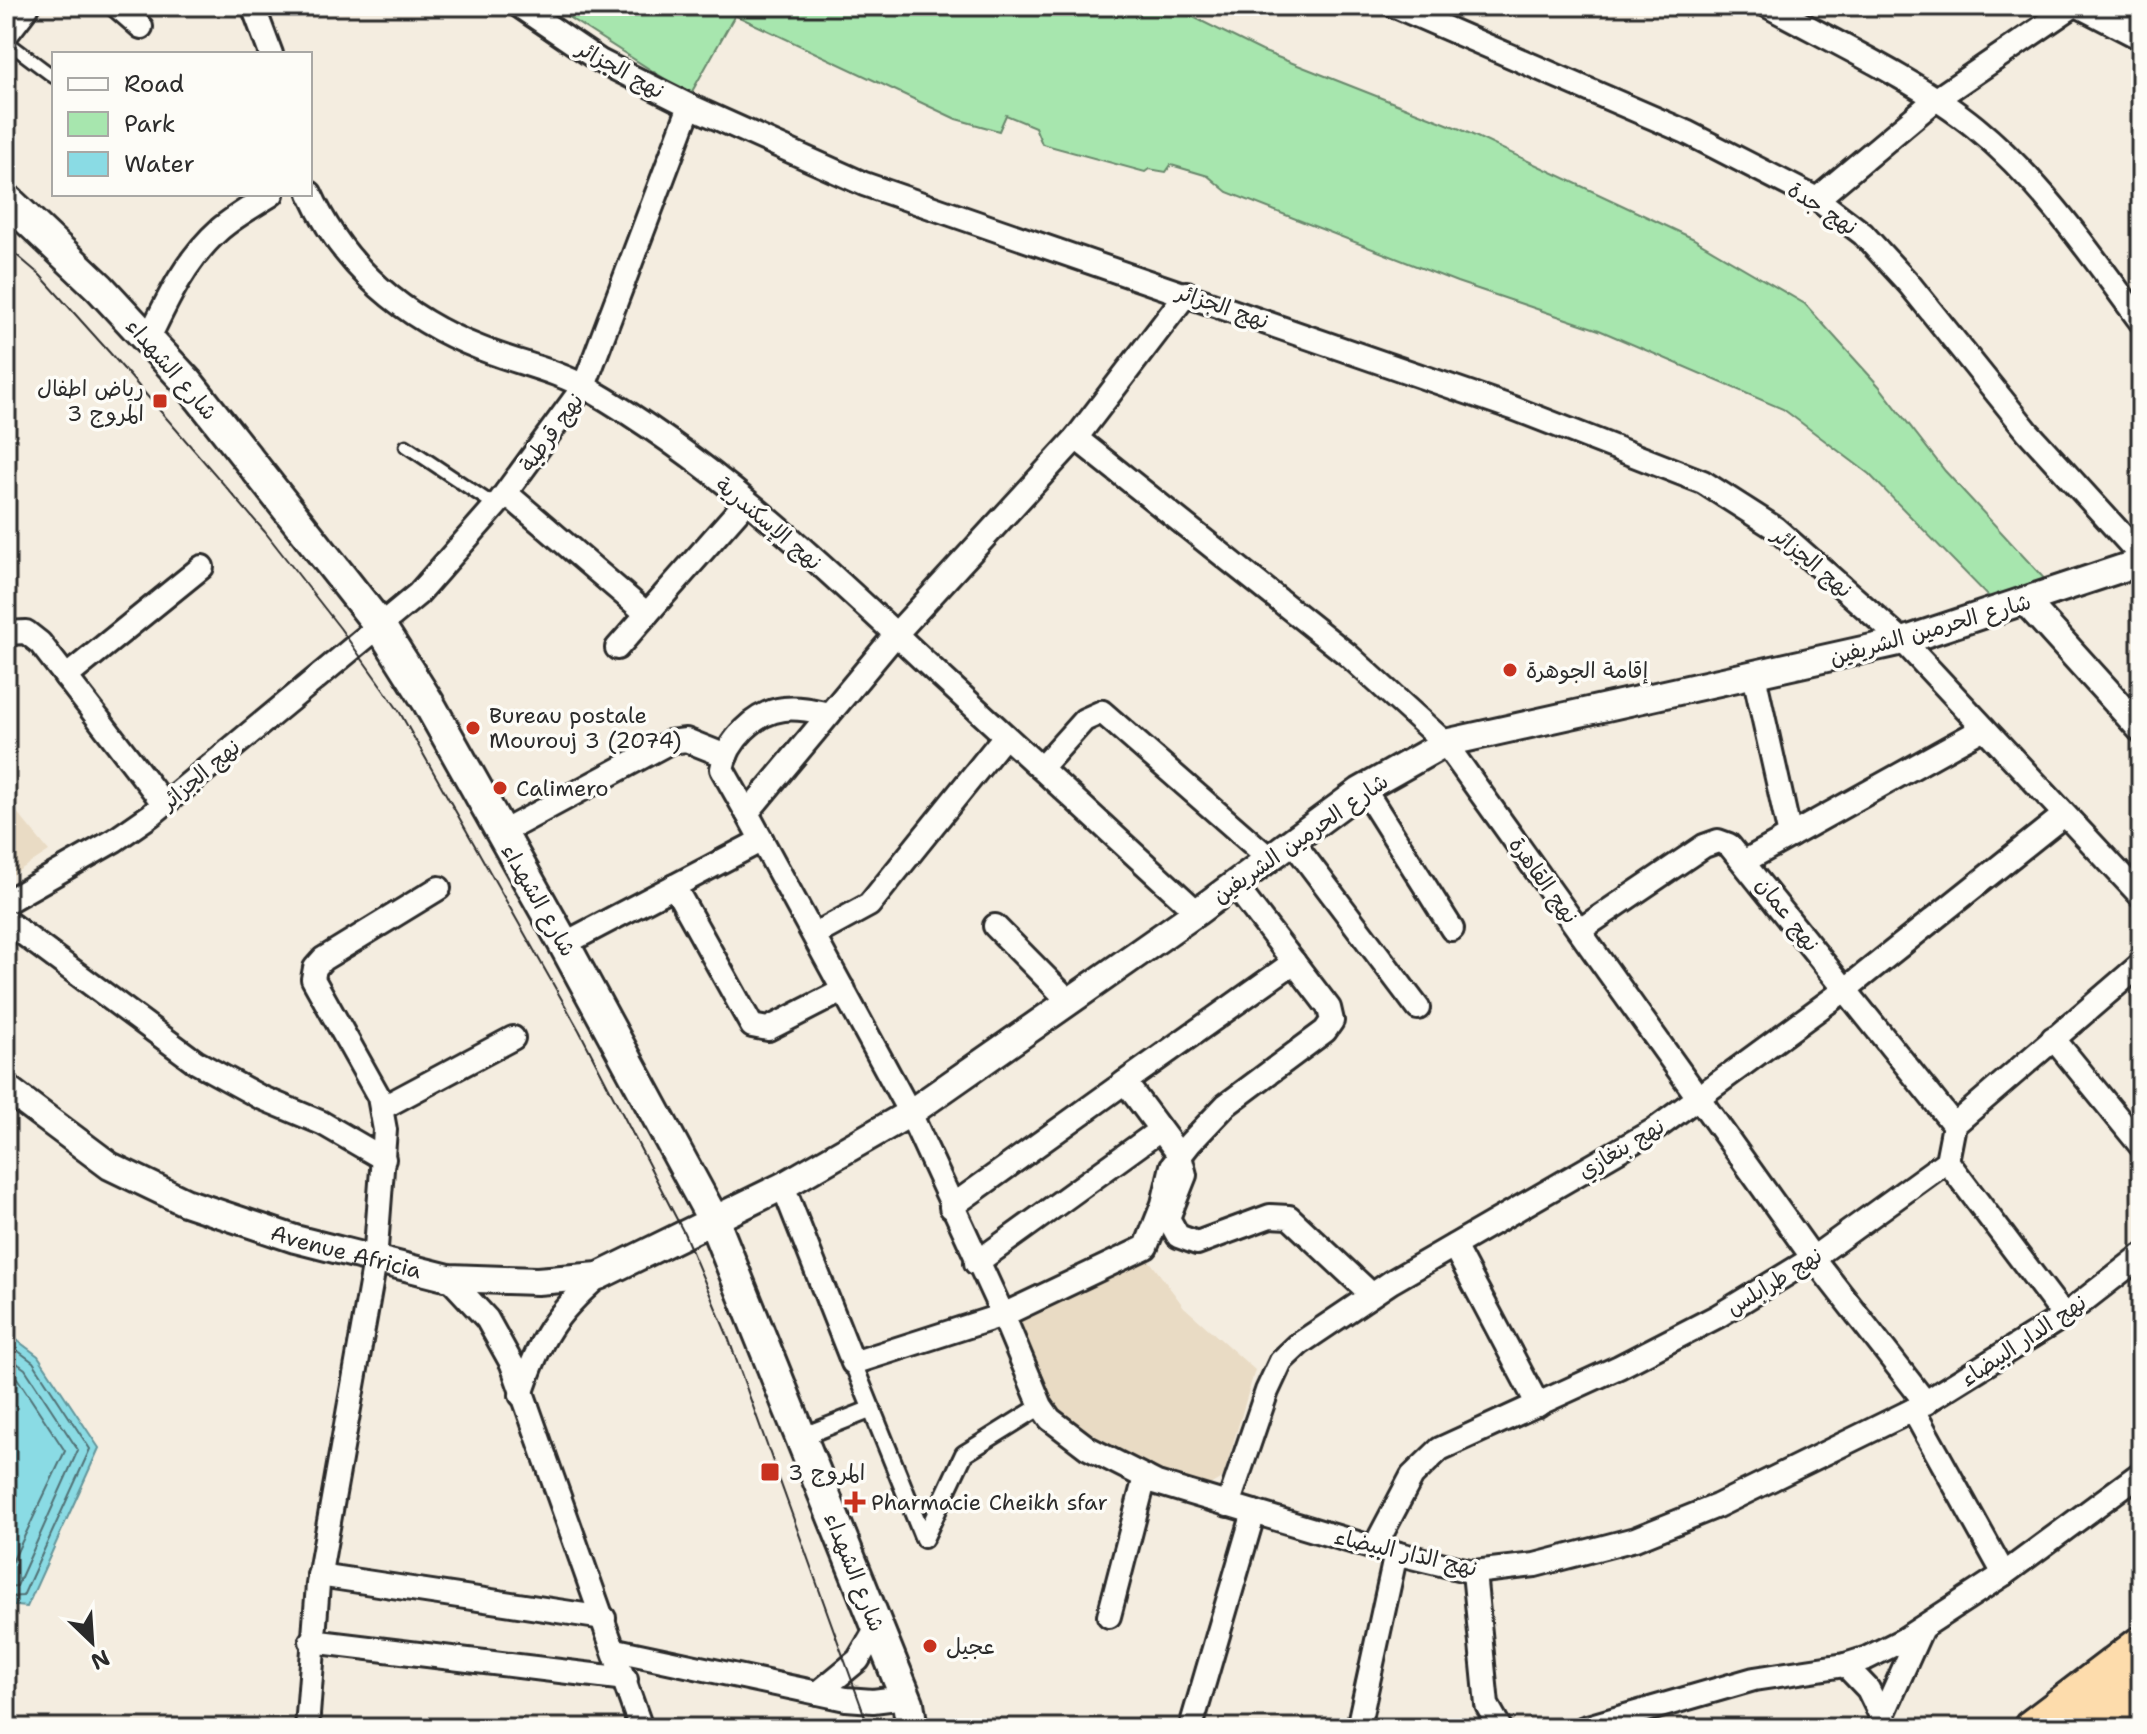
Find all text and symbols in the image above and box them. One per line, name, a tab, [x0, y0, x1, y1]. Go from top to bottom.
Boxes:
street label: نهج الجزائر	[570, 33, 669, 106]
legend	[52, 52, 312, 196]
text: Road	[124, 68, 184, 100]
text: Park	[124, 108, 176, 140]
text: Water	[124, 148, 195, 180]
street label: نهج جدة	[1782, 175, 1863, 243]
street label: نهج الجزائر	[1171, 277, 1273, 337]
street label: شارع الشهداء	[119, 312, 224, 427]
place label: رياض اطفال المروج 3	[37, 374, 144, 428]
street label: نهج قرطبة	[513, 387, 591, 478]
marker: رياض اطفال المروج 3	[151, 392, 169, 410]
street label: نهج الإسكندرية	[709, 470, 828, 577]
street label: نهج الجزائر	[1765, 519, 1858, 605]
street label: شارع الحرمين الشريفين	[1826, 587, 2034, 673]
place label: إقامة الجوهرة	[1526, 656, 1648, 685]
marker: إقامة الجوهرة	[1501, 661, 1519, 679]
place label: Bureau postale Mourouj 3 (2074)	[489, 701, 681, 755]
marker: Bureau postale Mourouj 3 (2074)	[464, 719, 482, 737]
street label: نهج الجزائر	[153, 733, 247, 818]
street label: شارع الحرمين الشريفين	[1207, 767, 1394, 911]
place label: Calimero	[516, 774, 609, 803]
marker: Calimero	[491, 779, 509, 797]
street label: نهج القاهرة	[1502, 831, 1585, 930]
street label: شارع الشهداء	[494, 839, 583, 962]
street label: نهج عمان	[1749, 871, 1826, 958]
street label: نهج بنغازي	[1573, 1111, 1671, 1187]
street label: Avenue Africia	[267, 1218, 425, 1286]
street label: نهج طرابلس	[1721, 1241, 1828, 1323]
street label: نهج الدار البيضاء	[1955, 1288, 2092, 1394]
place label: المروج 3	[788, 1458, 865, 1487]
marker: المروج 3	[759, 1461, 781, 1483]
place label: Pharmacie Cheikh sfar	[871, 1488, 1108, 1517]
marker: Pharmacie Cheikh sfar	[846, 1493, 864, 1511]
street label: شارع الشهداء	[817, 1509, 891, 1636]
street label: نهج الدار البيضاء	[1331, 1522, 1480, 1584]
north arrow	[52, 1602, 132, 1682]
place label: عجيل	[946, 1632, 995, 1661]
marker: عجيل	[921, 1637, 939, 1655]
text: N	[86, 1643, 114, 1676]

